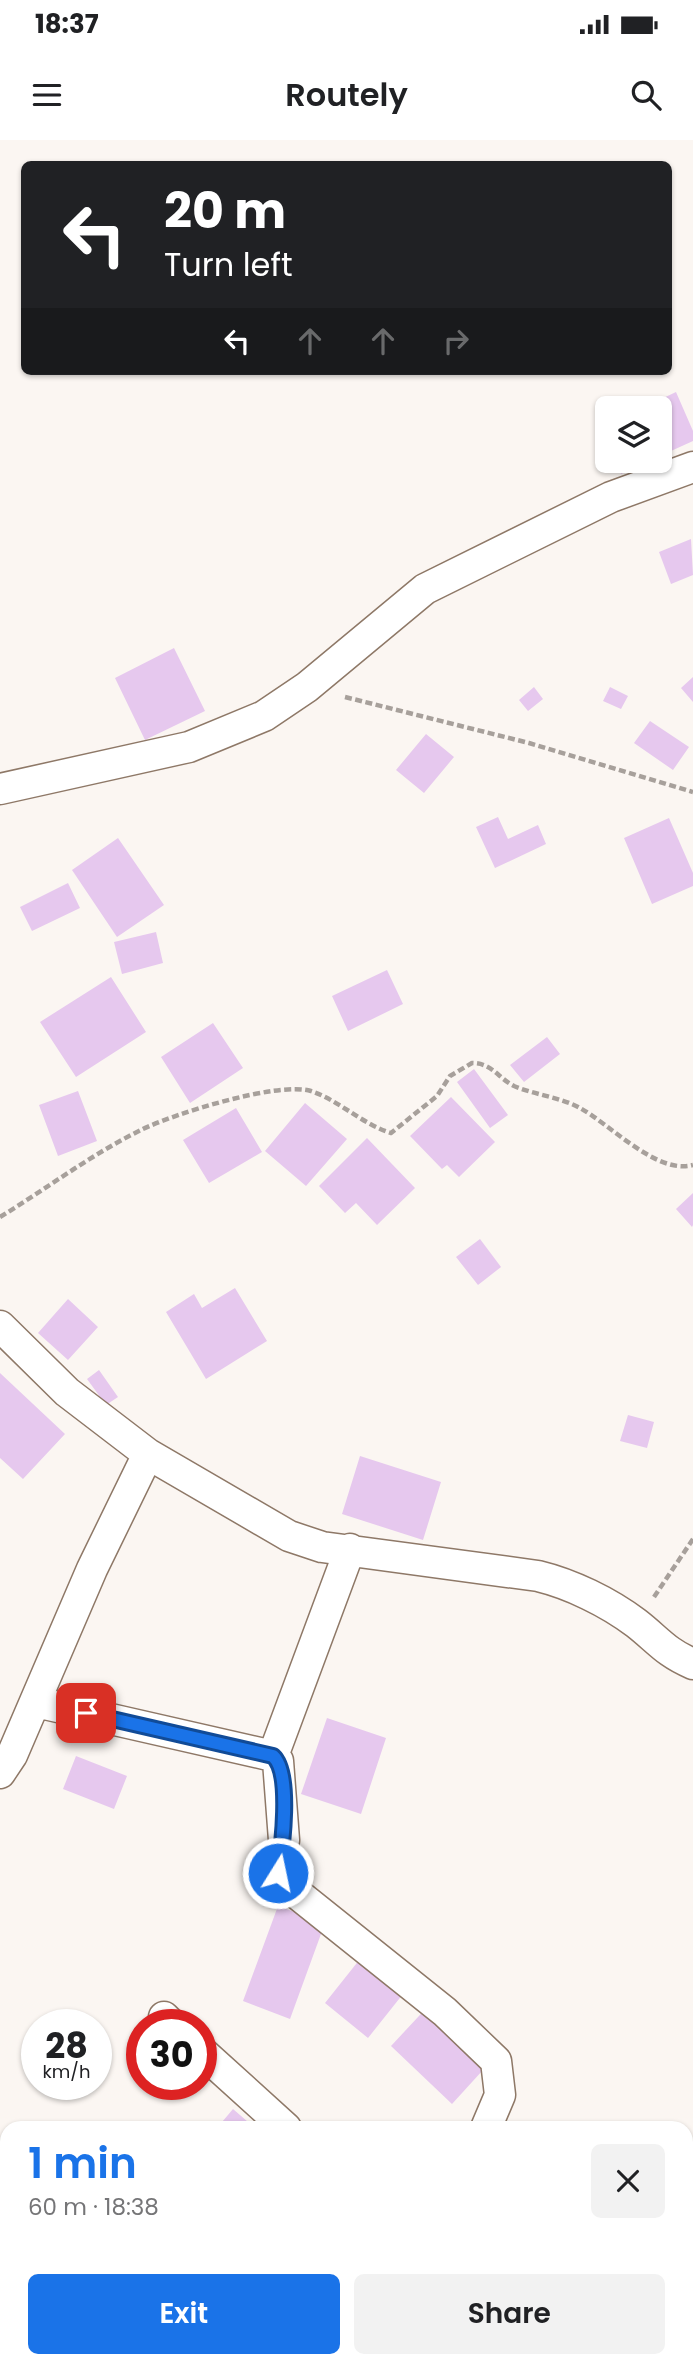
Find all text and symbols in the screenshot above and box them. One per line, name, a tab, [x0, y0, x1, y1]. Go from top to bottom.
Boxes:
text: 18:37	[35, 6, 99, 42]
text: Routely	[285, 72, 408, 117]
icon: menu	[28, 76, 66, 114]
icon: search	[627, 76, 665, 114]
text: 20 m	[164, 177, 286, 245]
icon: left	[49, 189, 140, 280]
text: Turn left	[164, 242, 293, 287]
icon: left	[218, 322, 256, 360]
icon: ahead	[291, 322, 329, 360]
icon: ahead	[364, 322, 402, 360]
icon: right	[437, 322, 475, 360]
map controls	[595, 396, 672, 473]
button: layers	[595, 396, 672, 473]
pin	[56, 1683, 116, 1743]
icon: arrive	[67, 1694, 105, 1732]
position arrow	[241, 1836, 315, 1910]
speed limit sign: 30	[126, 2009, 217, 2100]
text: 28	[45, 2021, 88, 2070]
text: km/h	[43, 2059, 90, 2084]
text: 1 min	[28, 2134, 137, 2193]
button: close	[591, 2144, 665, 2218]
text: 60 m · 18:38	[28, 2191, 159, 2223]
button: Exit	[28, 2274, 340, 2354]
button: Share	[354, 2274, 665, 2354]

